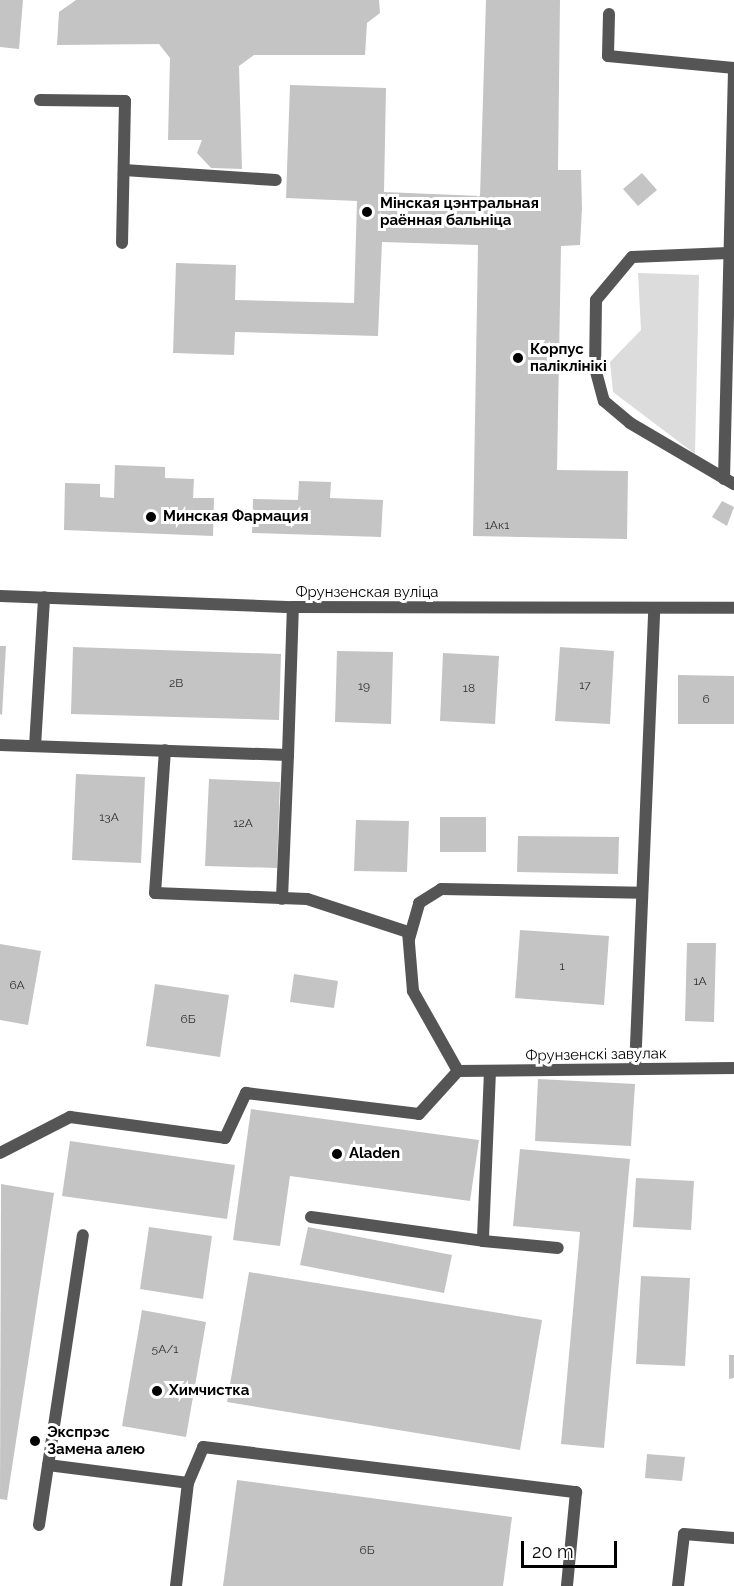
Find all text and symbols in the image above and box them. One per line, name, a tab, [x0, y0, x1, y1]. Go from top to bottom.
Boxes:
place label: Мінская цэнтральная раённая бальніца	[380, 194, 539, 229]
marker: Мінская цэнтральная раённая бальніца	[358, 203, 376, 221]
place label: Корпус паліклінікі	[530, 340, 607, 375]
marker: Корпус паліклінікі	[511, 351, 525, 365]
place label: Минская Фармация	[163, 508, 309, 526]
marker: Минская Фармация	[144, 510, 158, 524]
house number: 1Ак1	[485, 519, 509, 533]
street label: Фрунзенская вуліца	[295, 584, 439, 602]
house number: 2В	[169, 677, 183, 691]
house number: 17	[579, 679, 591, 693]
house number: 19	[358, 680, 370, 694]
house number: 18	[463, 682, 475, 696]
house number: 6	[702, 693, 710, 707]
house number: 13А	[99, 811, 119, 825]
house number: 12А	[233, 817, 253, 831]
house number: 1	[559, 960, 565, 974]
house number: 1А	[693, 975, 707, 989]
house number: 6А	[9, 979, 25, 993]
house number: 6Б	[180, 1013, 196, 1027]
street label: Фрунзенскі завулак	[525, 1045, 667, 1065]
place label: Aladen	[349, 1145, 400, 1163]
marker: Aladen	[330, 1147, 344, 1161]
house number: 5А/1	[152, 1343, 178, 1357]
place label: Химчистка	[169, 1382, 249, 1400]
marker: Химчистка	[150, 1384, 164, 1398]
place label: Экспрэс Замена алею	[47, 1423, 145, 1458]
marker: Экспрэс Замена алею	[28, 1434, 42, 1448]
scale bar	[524, 1529, 620, 1567]
text: 20 m	[532, 1541, 574, 1562]
house number: 6Б	[359, 1544, 375, 1558]

